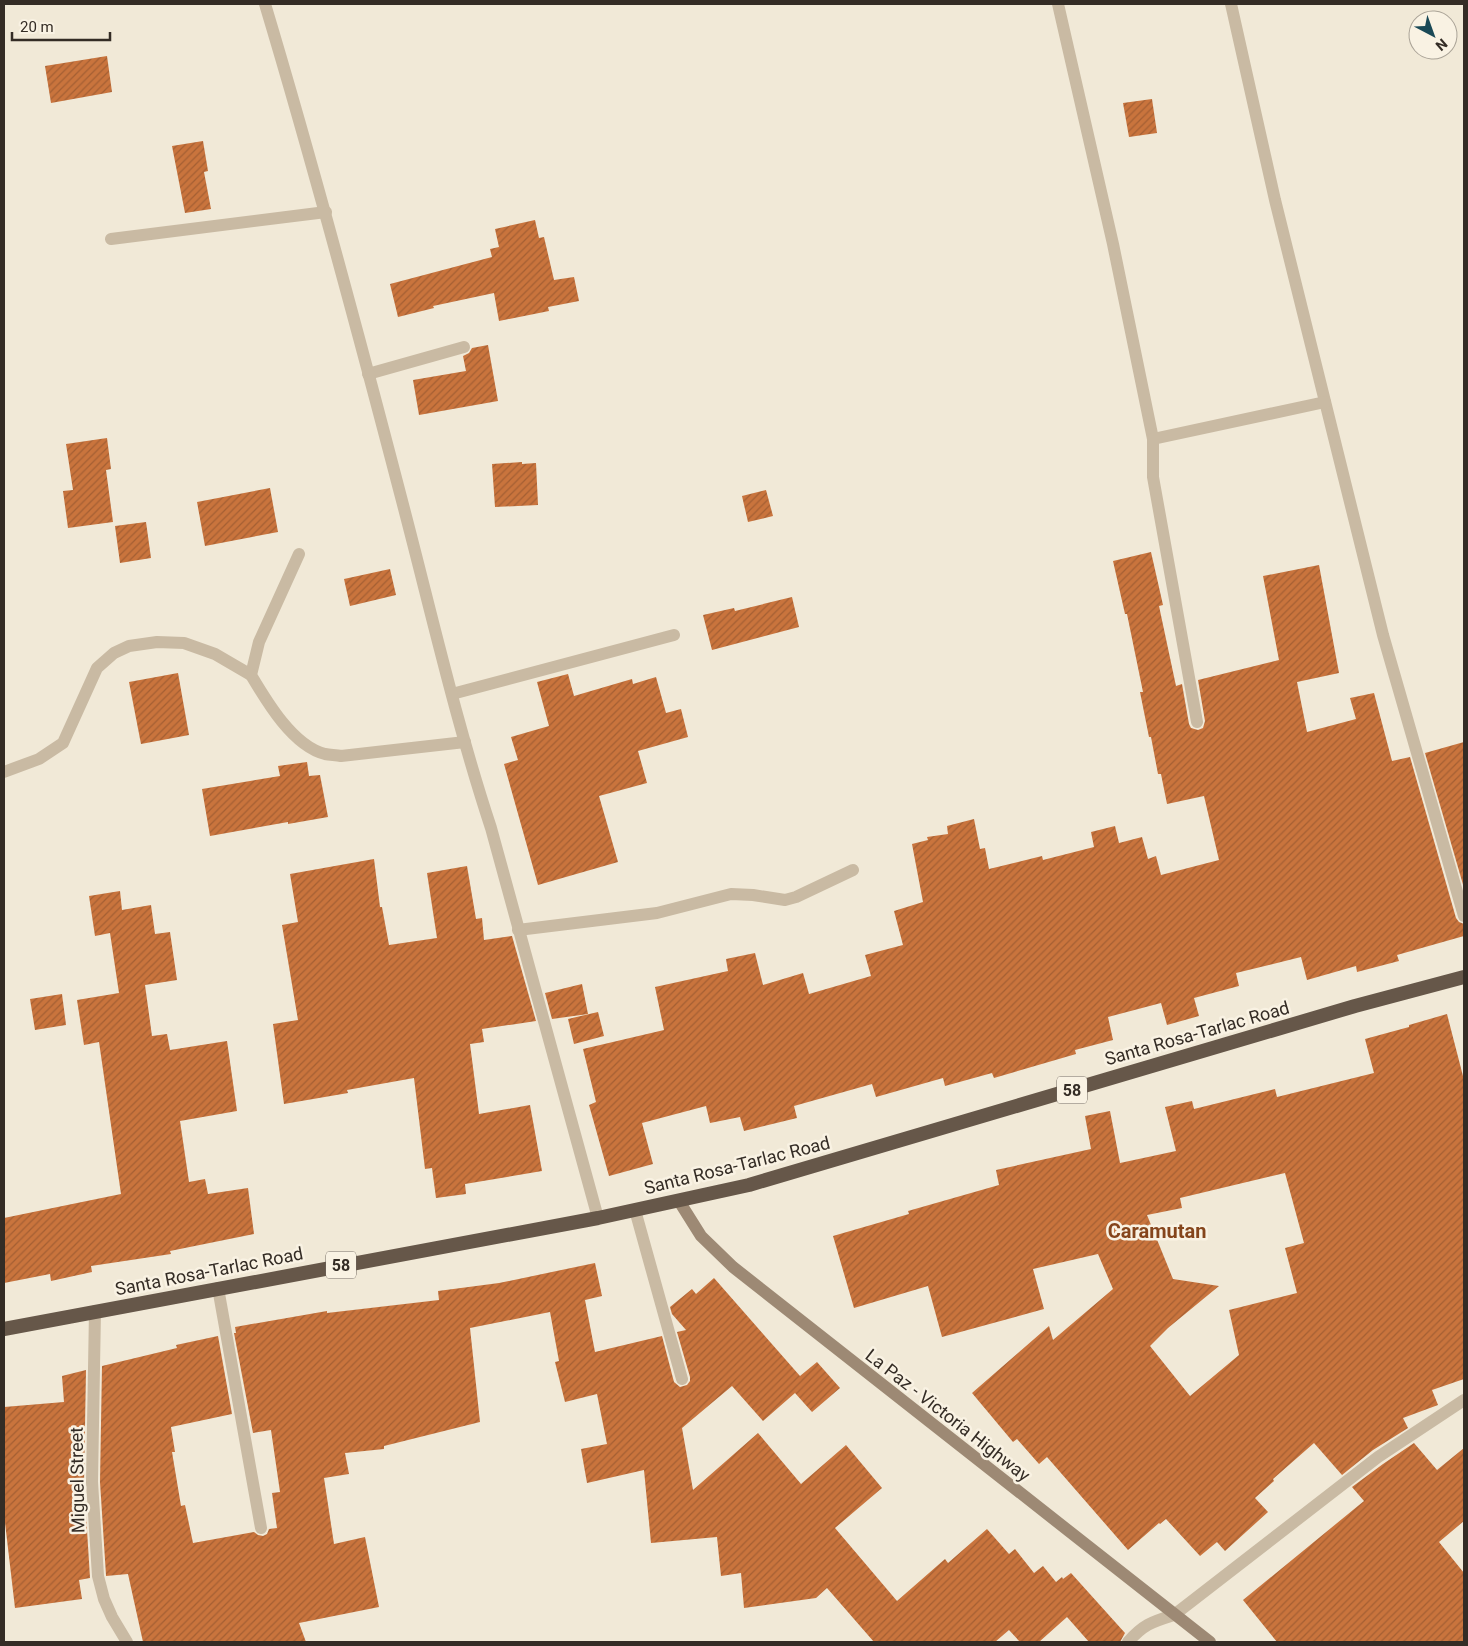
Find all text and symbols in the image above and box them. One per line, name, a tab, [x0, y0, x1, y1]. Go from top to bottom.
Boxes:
scale bar	[12, 10, 110, 42]
north arrow	[1408, 10, 1458, 60]
text: 20 m	[20, 18, 54, 36]
text: N	[1433, 36, 1451, 54]
street label: Santa Rosa-Tarlac Road	[1102, 997, 1292, 1069]
road number: 58	[1057, 1076, 1087, 1104]
street label: Santa Rosa-Tarlac Road	[642, 1132, 832, 1198]
district label: Caramutan	[1108, 1219, 1206, 1243]
street label: Santa Rosa-Tarlac Road	[113, 1242, 305, 1300]
road number: 58	[326, 1252, 356, 1278]
street label: La Paz - Victoria Highway	[862, 1344, 1035, 1486]
street label: Miguel Street	[66, 1427, 88, 1533]

